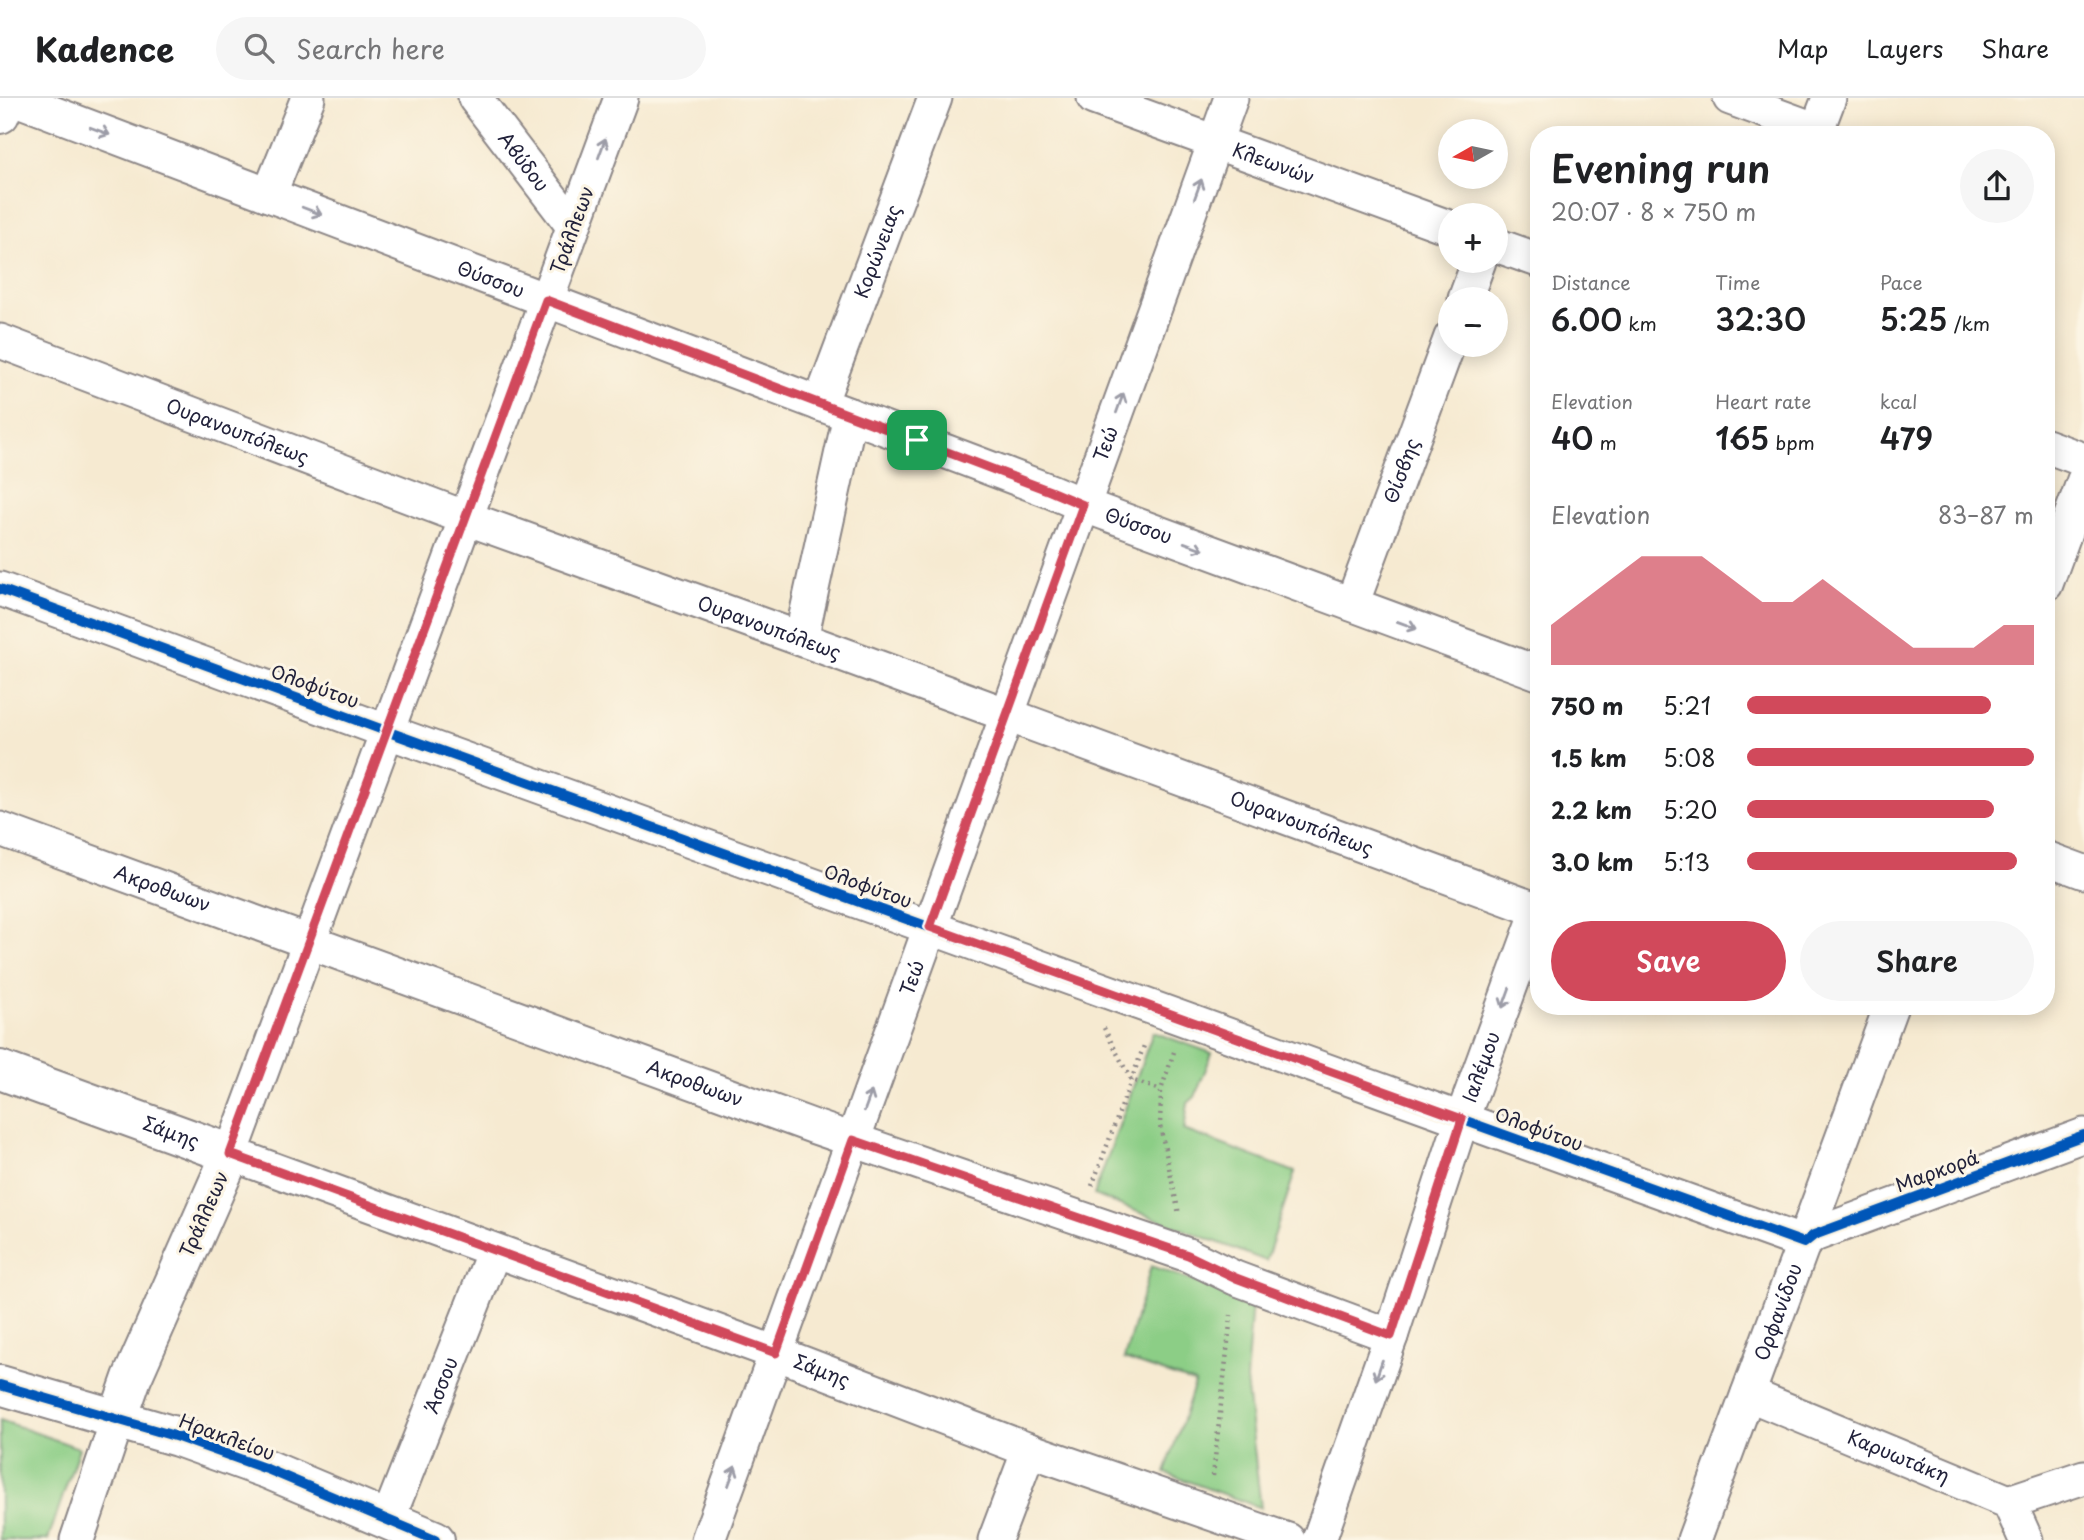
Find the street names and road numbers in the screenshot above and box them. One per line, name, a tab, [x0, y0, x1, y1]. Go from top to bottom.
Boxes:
street label: Αβύδου	[492, 125, 556, 197]
street label: Κλεωνών	[1229, 135, 1319, 190]
street label: Τράλλεων	[542, 182, 600, 278]
street label: Κορώνειας	[846, 200, 907, 302]
street label: Θύσσου	[453, 253, 529, 304]
street label: Ουρανουπόλεως	[162, 390, 313, 470]
street label: Τεώ	[1085, 422, 1124, 465]
street label: Θίσβης	[1376, 434, 1425, 507]
street label: Θύσσου	[1101, 499, 1177, 550]
street label: Ουρανουπόλεως	[694, 588, 845, 666]
street label: Ολοφύτου	[267, 656, 364, 714]
street label: Ουρανουπόλεως	[1226, 783, 1377, 861]
street label: Ολοφύτου	[820, 856, 917, 914]
street label: Ακροθωων	[111, 857, 215, 918]
street label: Τεώ	[892, 956, 930, 999]
street label: Ιαλέμου	[1454, 1027, 1506, 1106]
street label: Ακροθωων	[643, 1052, 747, 1113]
street label: Ολοφύτου	[1491, 1099, 1588, 1157]
street label: Σάμης	[139, 1108, 204, 1154]
street label: Μαρκορά	[1891, 1142, 1982, 1198]
street label: Τράλλεων	[172, 1166, 235, 1261]
street label: Ορφανίδου	[1746, 1259, 1808, 1364]
street label: Σάμης	[790, 1346, 854, 1393]
street label: Άσσου	[416, 1352, 464, 1417]
street label: Ηρακλείου	[175, 1406, 279, 1466]
street label: Καρυωτάκη	[1844, 1422, 1954, 1489]

